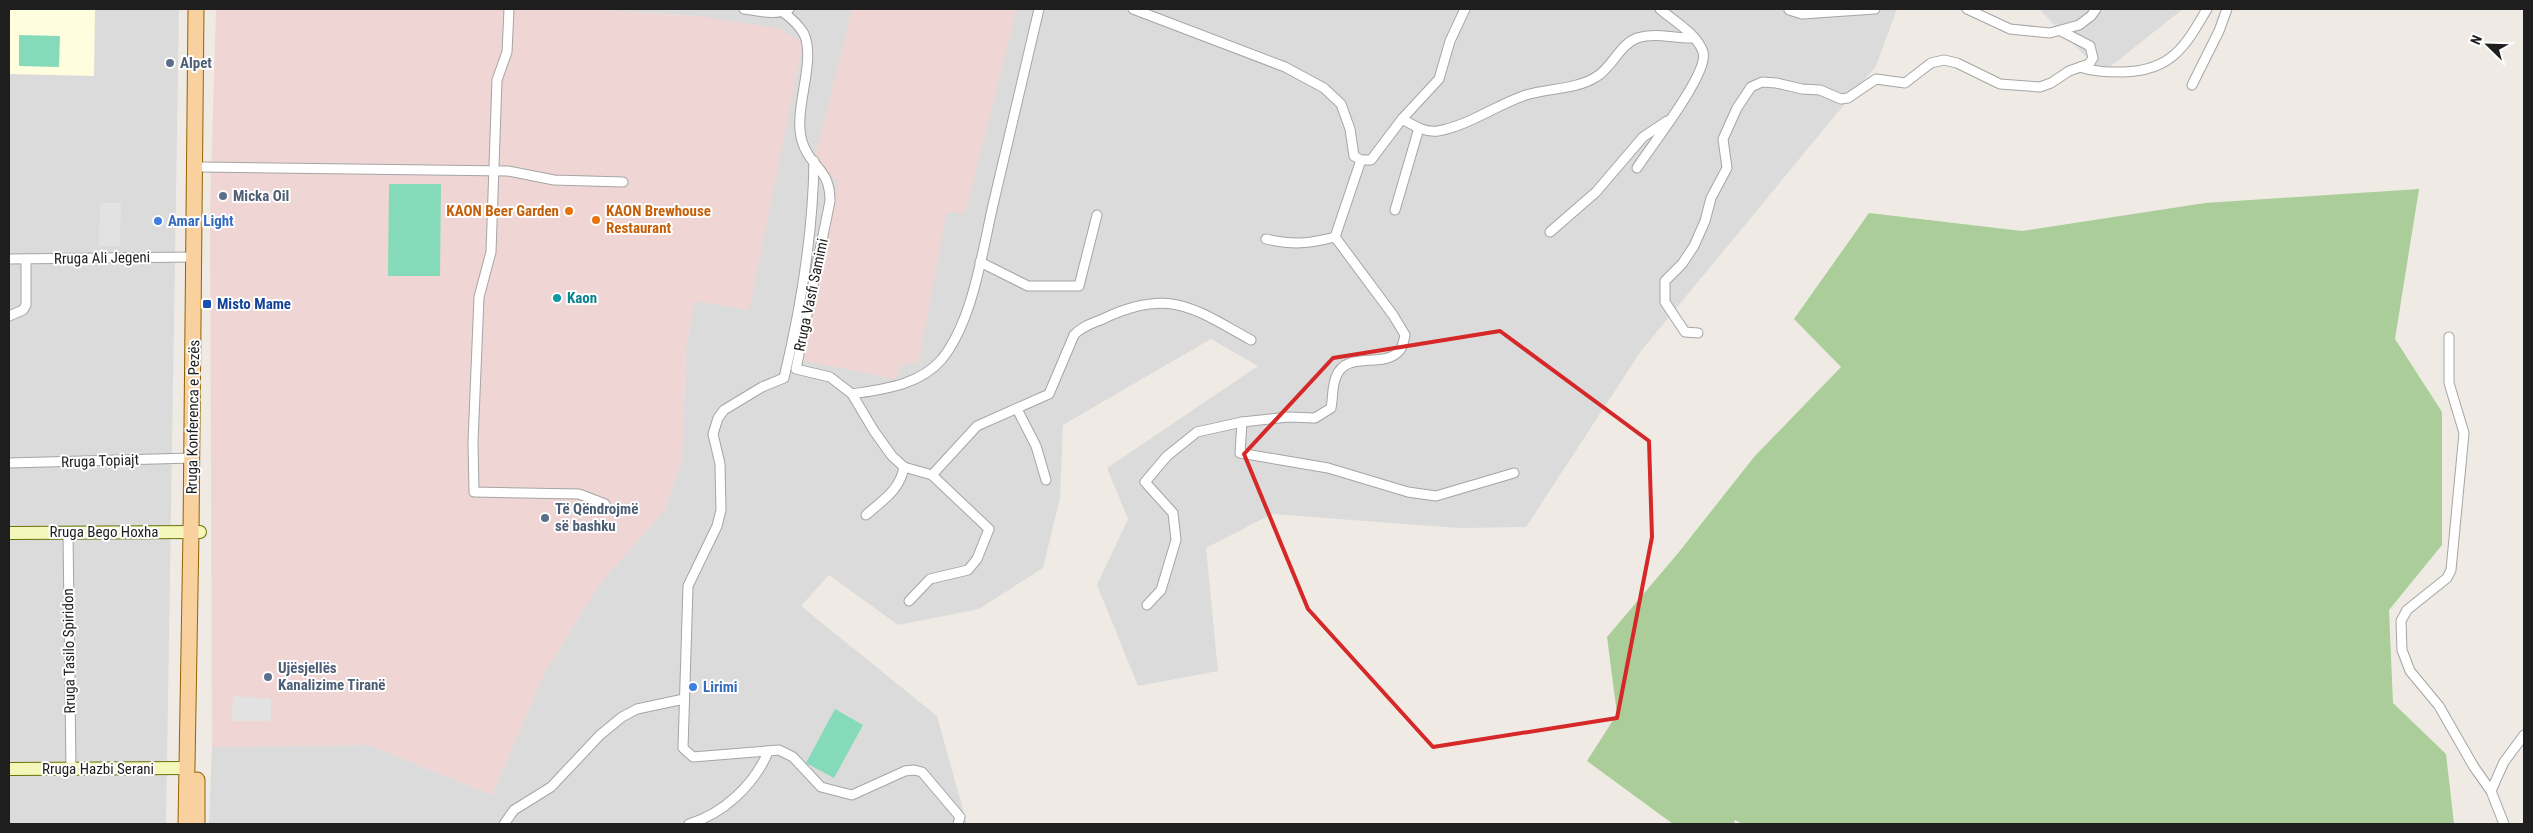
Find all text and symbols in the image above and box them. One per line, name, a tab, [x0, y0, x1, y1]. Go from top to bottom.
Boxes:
north arrow	[2463, 20, 2513, 70]
text: N	[2467, 33, 2485, 47]
place label: Alpet	[180, 54, 212, 72]
marker: Alpet	[164, 57, 176, 69]
place label: Micka Oil	[233, 187, 289, 205]
marker: Micka Oil	[217, 190, 229, 202]
place label: KAON Beer Garden	[446, 202, 559, 220]
place label: KAON Brewhouse Restaurant	[606, 202, 711, 237]
marker: KAON Beer Garden	[563, 205, 575, 217]
place label: Amar Light	[168, 212, 234, 230]
marker: KAON Brewhouse Restaurant	[590, 214, 602, 226]
marker: Amar Light	[152, 215, 164, 227]
street label: Rruga Vasfi Samimi	[790, 237, 832, 353]
street label: Rruga Ali Jegeni	[54, 248, 150, 268]
place label: Kaon	[567, 289, 597, 307]
marker: Kaon	[551, 292, 563, 304]
place label: Misto Mame	[217, 295, 291, 313]
marker: Misto Mame	[201, 298, 213, 310]
street label: Rruga Konferenca e Pezës	[183, 339, 203, 494]
street label: Rruga Topiajt	[61, 451, 139, 471]
place label: Të Qëndrojmë së bashku	[555, 500, 638, 535]
marker: Të Qëndrojmë së bashku	[539, 512, 551, 524]
street label: Rruga Bego Hoxha	[49, 523, 159, 541]
street label: Rruga Tasilo Spiridon	[59, 588, 79, 714]
place label: Ujësjellës Kanalizime Tiranë	[278, 659, 386, 694]
marker: Ujësjellës Kanalizime Tiranë	[262, 671, 274, 683]
place label: Lirimi	[703, 678, 738, 696]
marker: Lirimi	[687, 681, 699, 693]
street label: Rruga Hazbi Serani	[42, 760, 154, 778]

